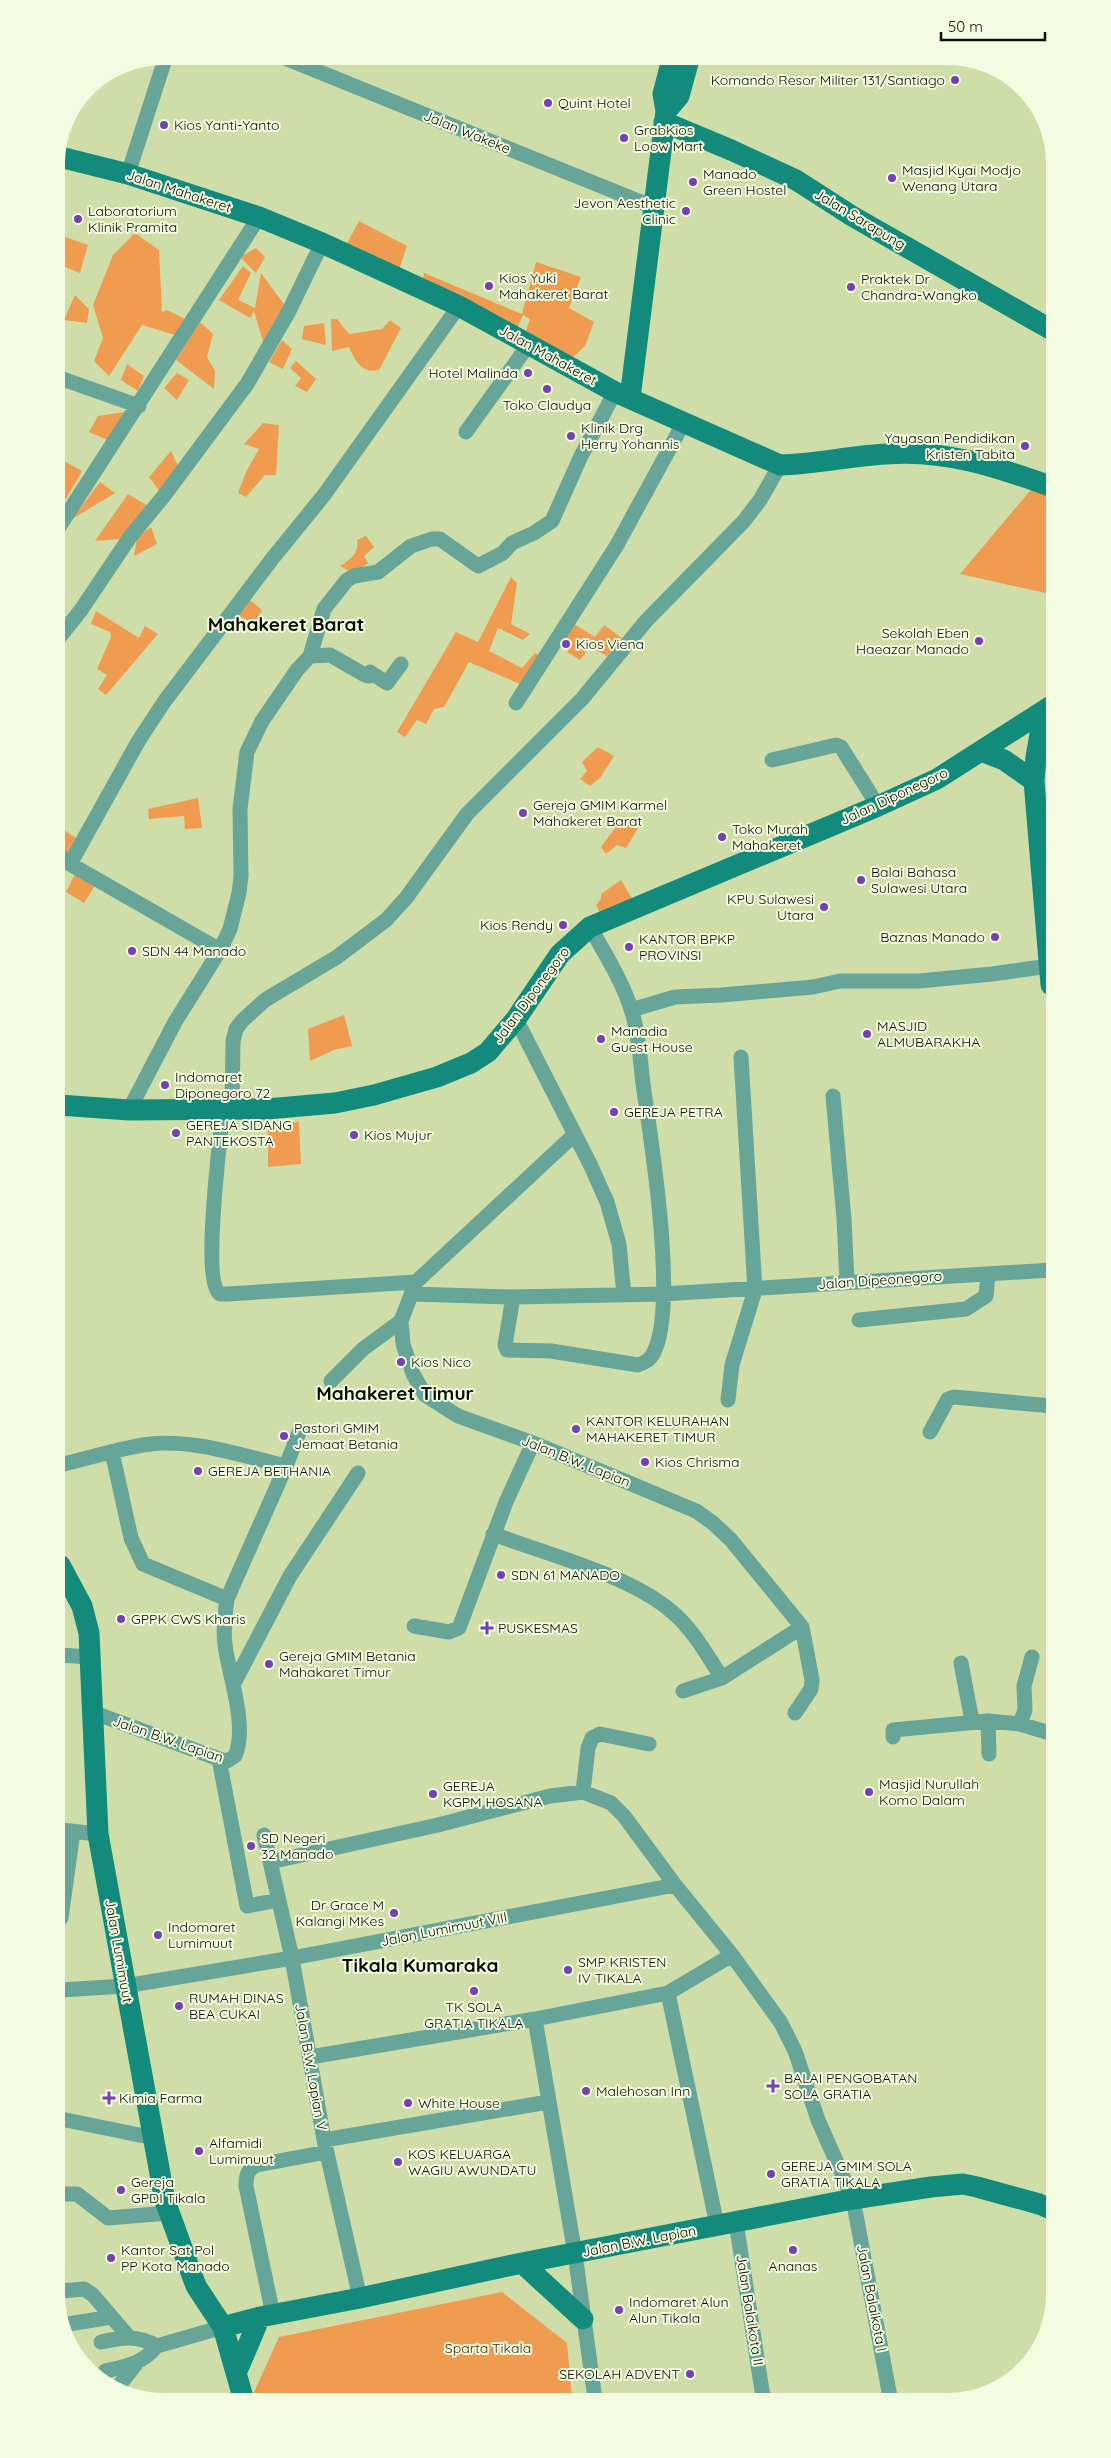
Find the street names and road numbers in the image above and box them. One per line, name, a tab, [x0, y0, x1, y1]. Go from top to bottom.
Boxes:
street label: Jalan Wakeke	[421, 106, 513, 158]
street label: Jalan Mahakeret	[124, 166, 234, 217]
street label: Jalan Sarapung	[811, 185, 909, 253]
street label: Jalan Mahakeret	[496, 321, 600, 390]
street label: Jalan Diponegoro	[837, 763, 951, 829]
street label: Jalan Diponegoro	[489, 943, 573, 1047]
street label: Jalan Dipeonegoro	[817, 1267, 943, 1293]
street label: Jalan B.W. Lapian	[519, 1431, 633, 1491]
street label: Jalan B.W. Lapian	[110, 1712, 226, 1766]
street label: Jalan Lumimuut	[101, 1898, 137, 2004]
street label: Jalan Lumimuut VIII	[379, 1908, 509, 1950]
street label: Jalan B.W. Lapian V	[291, 2002, 331, 2132]
street label: Jalan B.W. Lapian	[581, 2221, 697, 2261]
street label: Jalan Balaikota I	[853, 2243, 891, 2353]
street label: Jalan Balaikota II	[732, 2253, 768, 2367]

